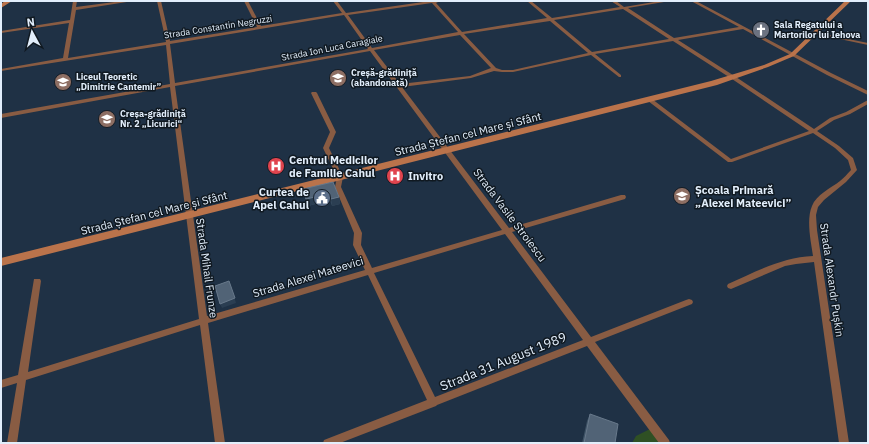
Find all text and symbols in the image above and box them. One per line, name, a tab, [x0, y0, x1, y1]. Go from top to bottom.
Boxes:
north arrow	[12, 12, 52, 52]
street label: Strada Constantin Negruzzi	[163, 13, 273, 41]
text: N	[26, 15, 36, 30]
place label: Sala Regatului a Martorilor lui Iehova	[774, 19, 860, 40]
church icon: Sala Regatului a Martorilor lui Iehova	[751, 20, 771, 40]
street label: Strada Ion Luca Caragiale	[280, 32, 384, 63]
place label: Creșă-grădiniță (abandonată)	[351, 67, 417, 88]
school or university icon: Creșă-grădiniță (abandonată)	[328, 68, 348, 88]
place label: Liceul Teoretic „Dimitrie Cantemir”	[76, 71, 161, 92]
school or university icon: Liceul Teoretic „Dimitrie Cantemir”	[53, 72, 73, 92]
place label: Creșa-grădiniță Nr. 2 „Licurici“	[120, 108, 186, 129]
school or university icon: Creșa-grădiniță Nr. 2 „Licurici“	[97, 109, 117, 129]
street label: Strada Ștefan cel Mare și Sfânt	[393, 109, 543, 159]
place label: Centrul Medicilor de Familie Cahul	[289, 153, 378, 180]
hospital icon: Centrul Medicilor de Familie Cahul	[266, 156, 286, 176]
hospital icon: Invitro	[385, 166, 405, 186]
street label: Strada Vasile Stroiescu	[470, 166, 550, 264]
place label: Invitro	[408, 169, 443, 183]
place label: Școala Primară „Alexei Mateevici”	[695, 183, 791, 210]
place label: Curtea de Apel Cahul	[253, 185, 310, 212]
school or university icon: Școala Primară „Alexei Mateevici”	[672, 186, 692, 206]
street label: Strada Ștefan cel Mare și Sfânt	[79, 188, 229, 238]
public building icon: Curtea de Apel Cahul	[312, 188, 332, 208]
street label: Strada Mihail Frunze	[193, 217, 221, 319]
street label: Strada Alexandr Pușkin	[817, 222, 847, 338]
street label: Strada Alexei Mateevici	[251, 254, 365, 300]
street label: Strada 31 August 1989	[437, 328, 569, 395]

